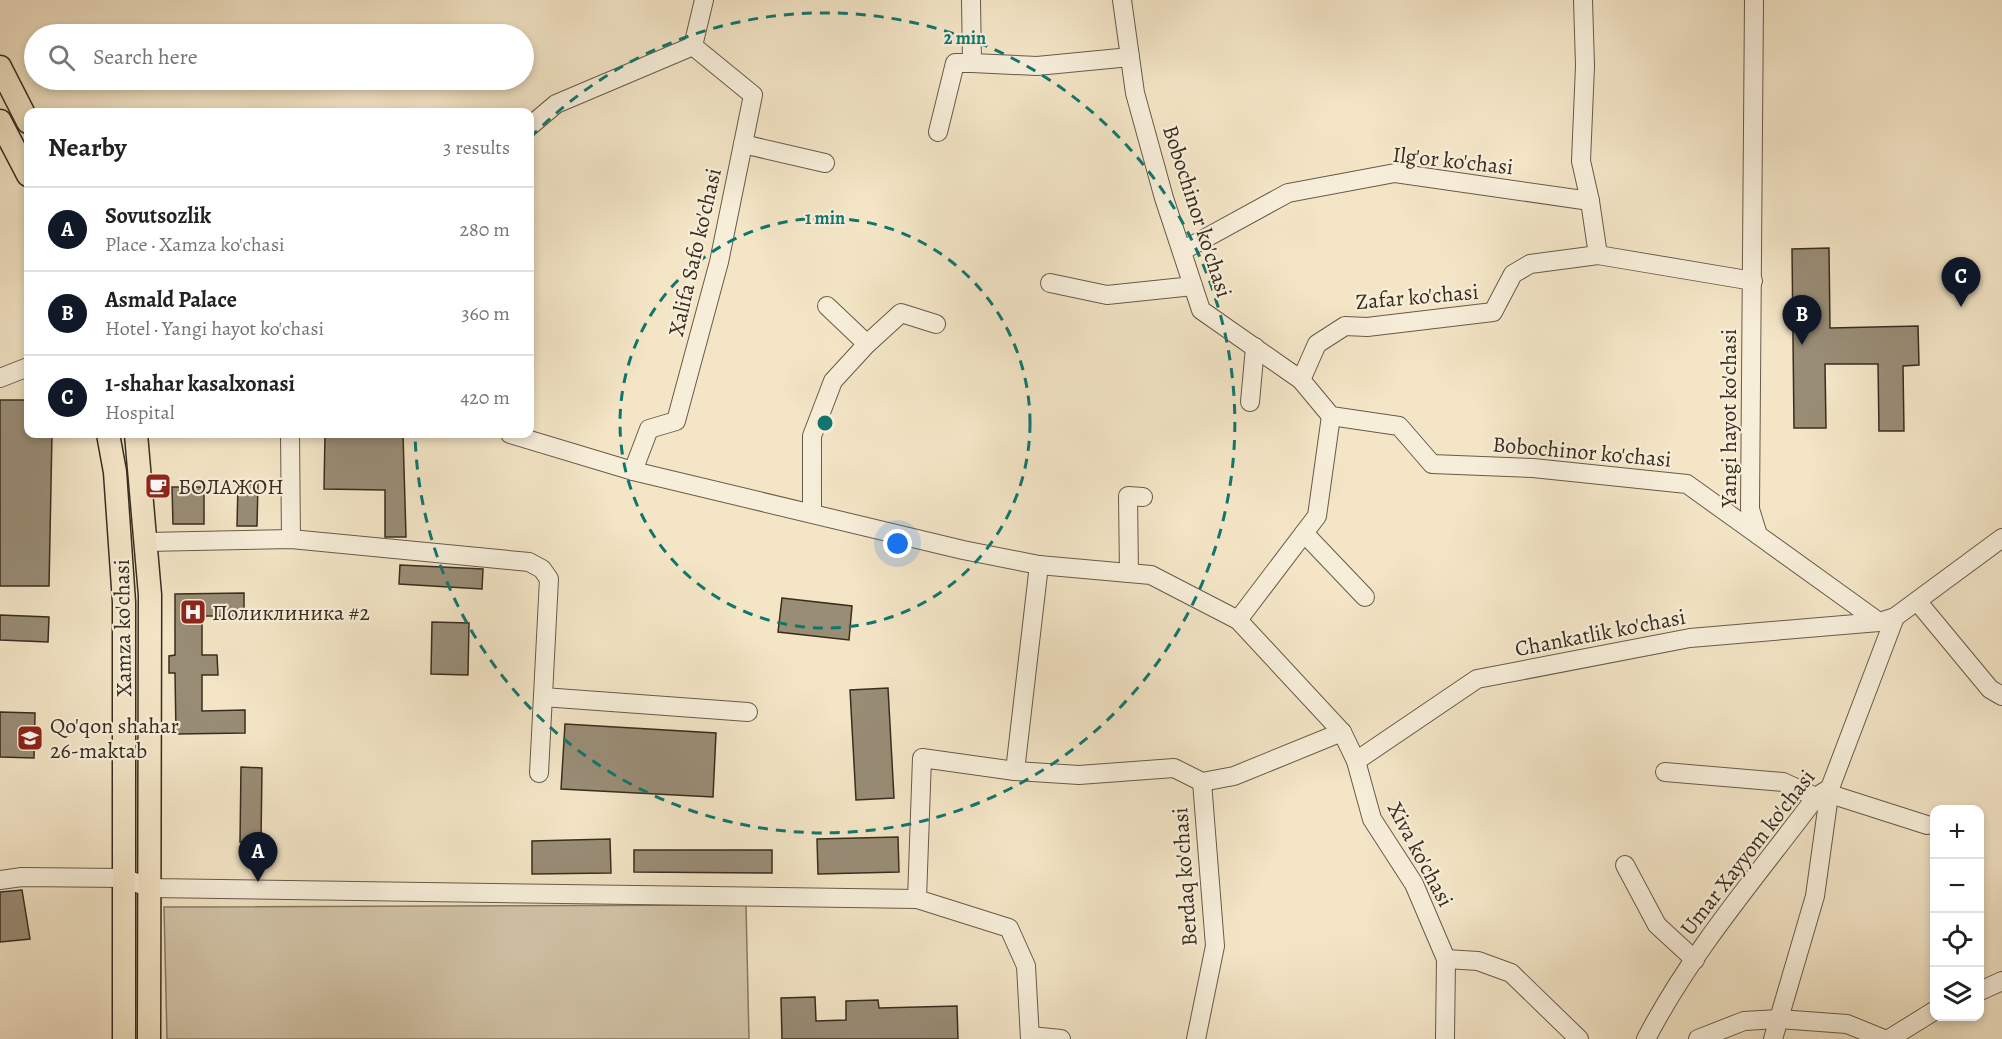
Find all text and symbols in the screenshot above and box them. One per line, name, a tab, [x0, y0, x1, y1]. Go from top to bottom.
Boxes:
search box	[24, 24, 534, 90]
text: 2 min	[944, 26, 986, 50]
icon: search	[45, 41, 78, 74]
text: Search here	[93, 42, 198, 72]
street label: Bobochinor ko'chasi	[1155, 121, 1239, 301]
text: Nearby	[48, 130, 127, 165]
text: 3 results	[443, 134, 510, 161]
street label: Ilg'or ko'chasi	[1391, 140, 1515, 182]
street label: Xalifa Safo ko'chasi	[661, 165, 729, 339]
text: Sovutsozlik	[105, 201, 211, 231]
text: 1 min	[805, 206, 845, 230]
text: A	[61, 216, 74, 243]
text: 280 m	[460, 216, 510, 243]
text: Place · Xamza ko'chasi	[105, 231, 285, 258]
pin: C	[1942, 258, 1980, 307]
street label: Zafar ko'chasi	[1354, 277, 1480, 317]
text: Asmald Palace	[105, 285, 237, 315]
pin: B	[1782, 296, 1822, 345]
text: B	[61, 300, 74, 327]
text: 360 m	[461, 300, 510, 327]
text: Hotel · Yangi hayot ko'chasi	[105, 315, 324, 342]
street label: Yangi hayot ko'chasi	[1714, 329, 1744, 508]
text: 1-shahar kasalxonasi	[105, 369, 295, 399]
text: C	[61, 384, 74, 411]
text: 420 m	[460, 384, 510, 411]
text: Hospital	[105, 399, 175, 426]
centre of rings	[815, 413, 835, 433]
street label: Bobochinor ko'chasi	[1491, 429, 1673, 475]
cafe icon: БОЛАЖОН	[143, 471, 173, 501]
place label: БОЛАЖОН	[178, 472, 284, 502]
your location	[883, 529, 912, 558]
street label: Xamza ko'chasi	[107, 559, 139, 697]
hospital icon: Поликлиника #2	[178, 597, 208, 627]
place label: Поликлиника #2	[212, 598, 370, 628]
street label: Chankatlik ko'chasi	[1512, 602, 1688, 664]
place label: Qo'qon shahar 26-maktab	[50, 711, 179, 766]
school or university icon: Qo'qon shahar 26-maktab	[15, 723, 45, 753]
street label: Umar Xayyom ko'chasi	[1673, 763, 1822, 942]
street label: Xiva ko'chasi	[1380, 797, 1460, 912]
map controls	[1930, 805, 1984, 1021]
button: +	[1930, 805, 1984, 859]
street label: Berdaq ko'chasi	[1165, 806, 1205, 947]
pin: A	[238, 832, 278, 882]
button: −	[1930, 859, 1984, 913]
button: locate	[1930, 913, 1984, 967]
button: layers	[1930, 967, 1984, 1021]

